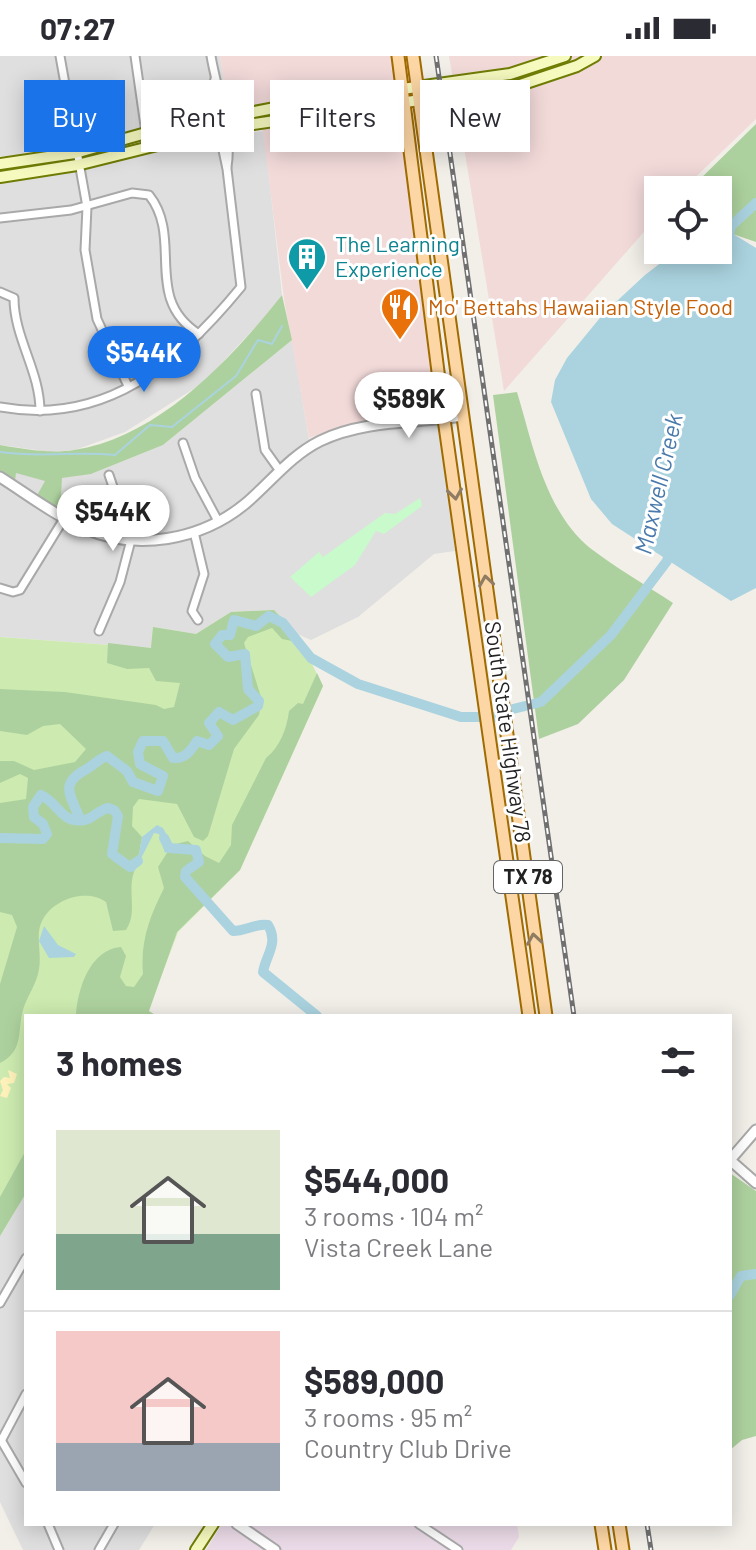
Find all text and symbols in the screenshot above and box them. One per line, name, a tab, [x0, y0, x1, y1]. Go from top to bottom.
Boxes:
text: 07:27	[40, 10, 115, 46]
chip: Buy	[24, 80, 125, 152]
chip: Rent	[141, 80, 254, 152]
chip: Filters	[270, 80, 404, 152]
chip: New	[420, 80, 530, 152]
map controls	[644, 176, 732, 264]
button: locate	[644, 176, 732, 264]
place label: The Learning Experience	[335, 230, 460, 281]
building icon: The Learning Experience	[286, 236, 328, 291]
restaurant icon: Mo' Bettahs Hawaiian Style Food	[379, 286, 421, 341]
place label: Mo' Bettahs Hawaiian Style Food	[428, 293, 733, 319]
pin: $544K	[88, 326, 200, 394]
text: $544K	[106, 336, 182, 367]
pin: $589K	[353, 372, 465, 440]
text: $589K	[372, 382, 446, 413]
water label: Maxwell Creek	[627, 410, 688, 557]
pin: $544K	[57, 485, 169, 553]
one-way arrow	[446, 487, 463, 501]
text: $544K	[75, 495, 151, 526]
one-way arrow	[478, 574, 495, 588]
street label: South State Highway 78	[481, 619, 537, 844]
road number: TX 78	[494, 861, 562, 893]
one-way arrow	[527, 932, 544, 946]
icon: filters	[656, 1040, 700, 1084]
text: 3 homes	[56, 1042, 182, 1083]
text: $544,000	[304, 1159, 449, 1200]
icon: home	[120, 1162, 216, 1258]
text: 3 rooms · 104 m²	[304, 1200, 483, 1231]
text: Vista Creek Lane	[304, 1231, 493, 1262]
text: $589,000	[304, 1360, 445, 1401]
icon: home	[120, 1363, 216, 1459]
text: 3 rooms · 95 m²	[304, 1401, 472, 1432]
text: Country Club Drive	[304, 1432, 512, 1463]

